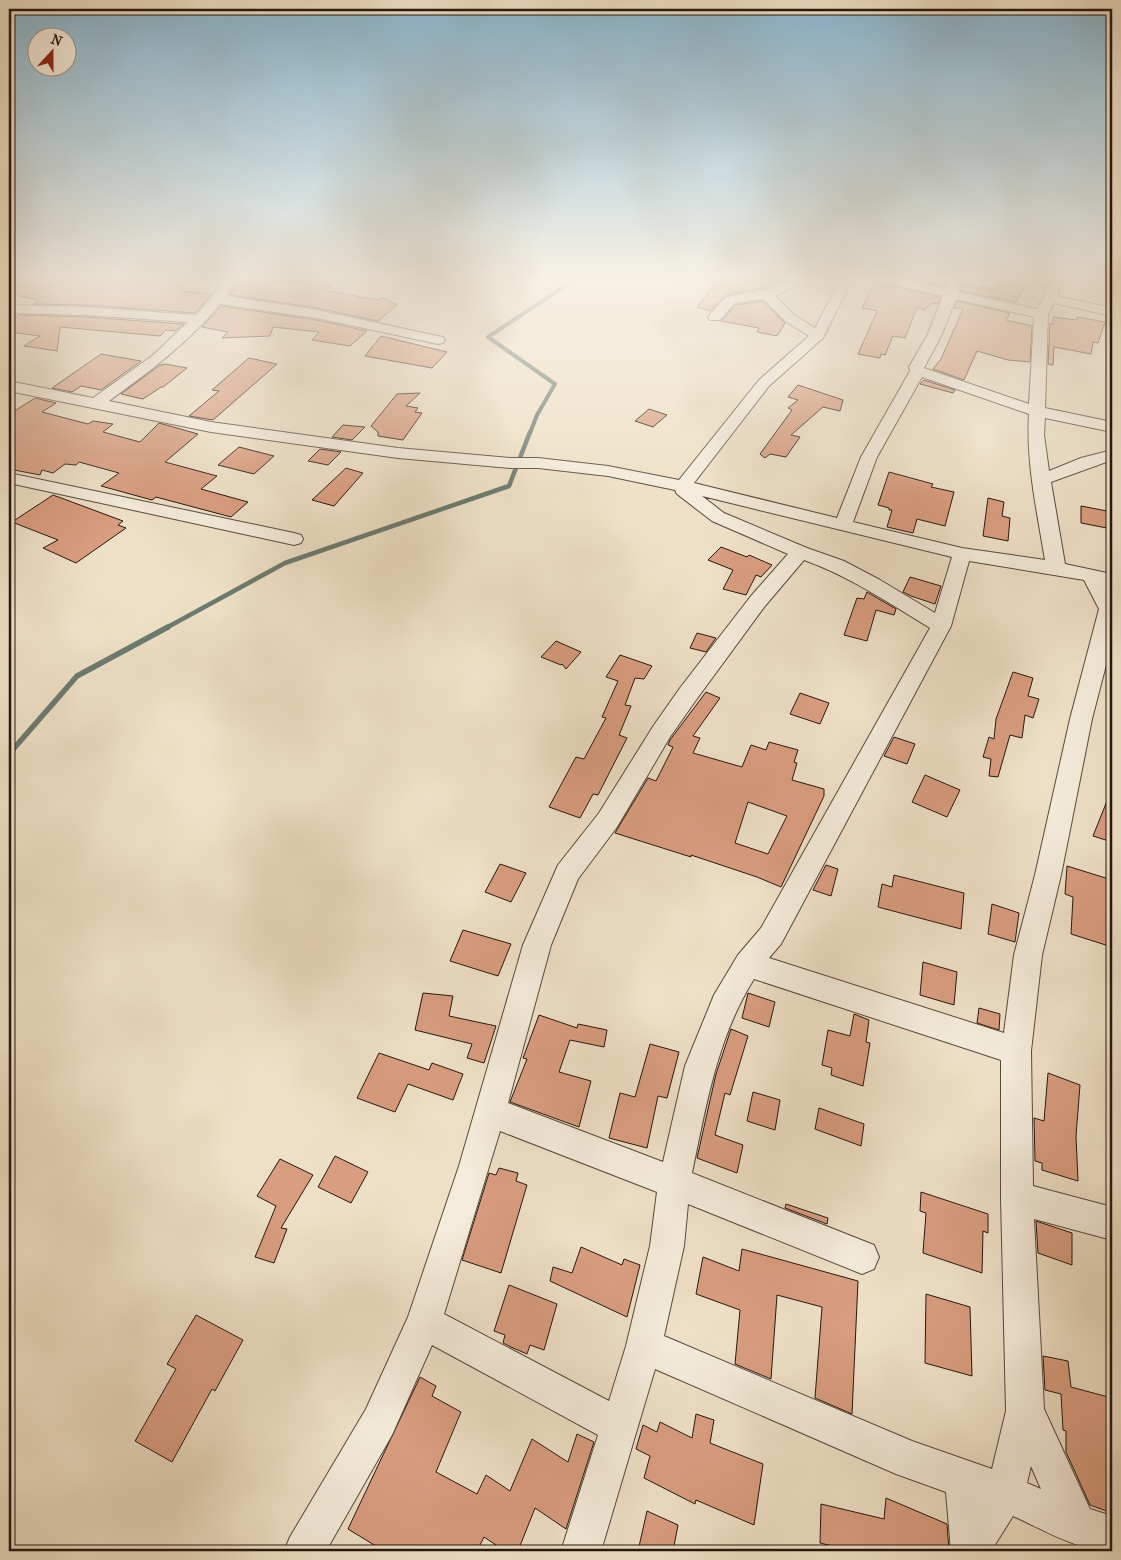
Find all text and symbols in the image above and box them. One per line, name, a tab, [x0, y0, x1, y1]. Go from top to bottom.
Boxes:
north arrow	[28, 28, 78, 78]
text: N	[48, 30, 65, 50]

